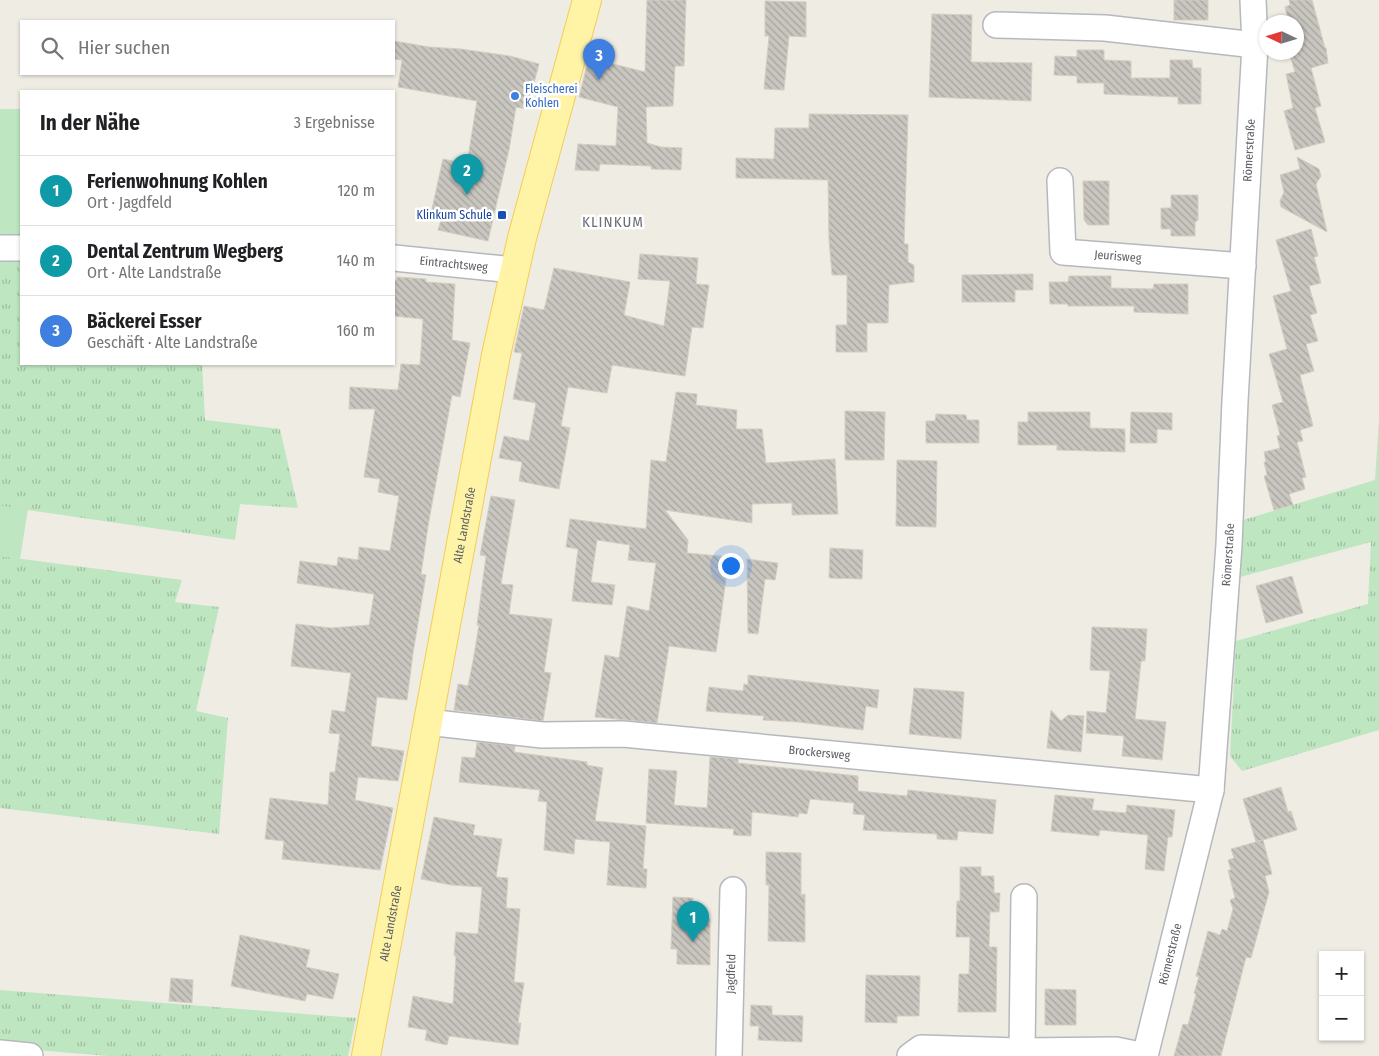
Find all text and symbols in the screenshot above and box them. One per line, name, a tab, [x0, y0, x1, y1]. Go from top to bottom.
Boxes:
north arrow	[1259, 15, 1304, 60]
search box	[20, 20, 395, 75]
icon: search	[38, 34, 66, 62]
text: Hier suchen	[78, 36, 170, 59]
pin: 3	[583, 39, 615, 80]
place label: Fleischerei Kohlen	[525, 82, 578, 110]
marker: Fleischerei Kohlen	[509, 90, 521, 102]
text: In der Nähe	[40, 110, 140, 136]
text: 3 Ergebnisse	[294, 113, 375, 132]
street label: Römerstraße	[1240, 118, 1258, 182]
pin: 2	[451, 154, 483, 195]
text: Ferienwohnung Kohlen	[87, 170, 268, 193]
text: 1	[53, 181, 59, 200]
text: 120 m	[337, 181, 375, 200]
text: Ort · Jagdfeld	[87, 193, 172, 212]
place label: Klinkum Schule	[417, 208, 492, 222]
marker: Klinkum Schule	[496, 209, 508, 221]
district label: KLINKUM	[582, 213, 644, 231]
text: Dental Zentrum Wegberg	[87, 240, 283, 263]
street label: Jeurisweg	[1094, 247, 1142, 265]
text: 2	[52, 251, 60, 270]
text: 140 m	[337, 251, 375, 270]
street label: Eintrachtsweg	[419, 254, 489, 274]
text: Ort · Alte Landstraße	[87, 263, 221, 282]
text: Bäckerei Esser	[87, 310, 201, 333]
text: 3	[52, 321, 60, 340]
text: 160 m	[336, 321, 375, 340]
text: Geschäft · Alte Landstraße	[87, 333, 258, 352]
street label: Alte Landstraße	[451, 486, 478, 564]
street label: Römerstraße	[1219, 523, 1237, 587]
your location	[718, 553, 744, 579]
street label: Brockersweg	[788, 743, 851, 763]
street label: Alte Landstraße	[377, 884, 405, 962]
pin: 1	[677, 901, 709, 942]
street label: Römerstraße	[1156, 922, 1185, 986]
map controls	[1319, 951, 1364, 1041]
button: +	[1319, 951, 1364, 996]
street label: Jagdfeld	[723, 954, 738, 994]
button: −	[1319, 996, 1364, 1041]

